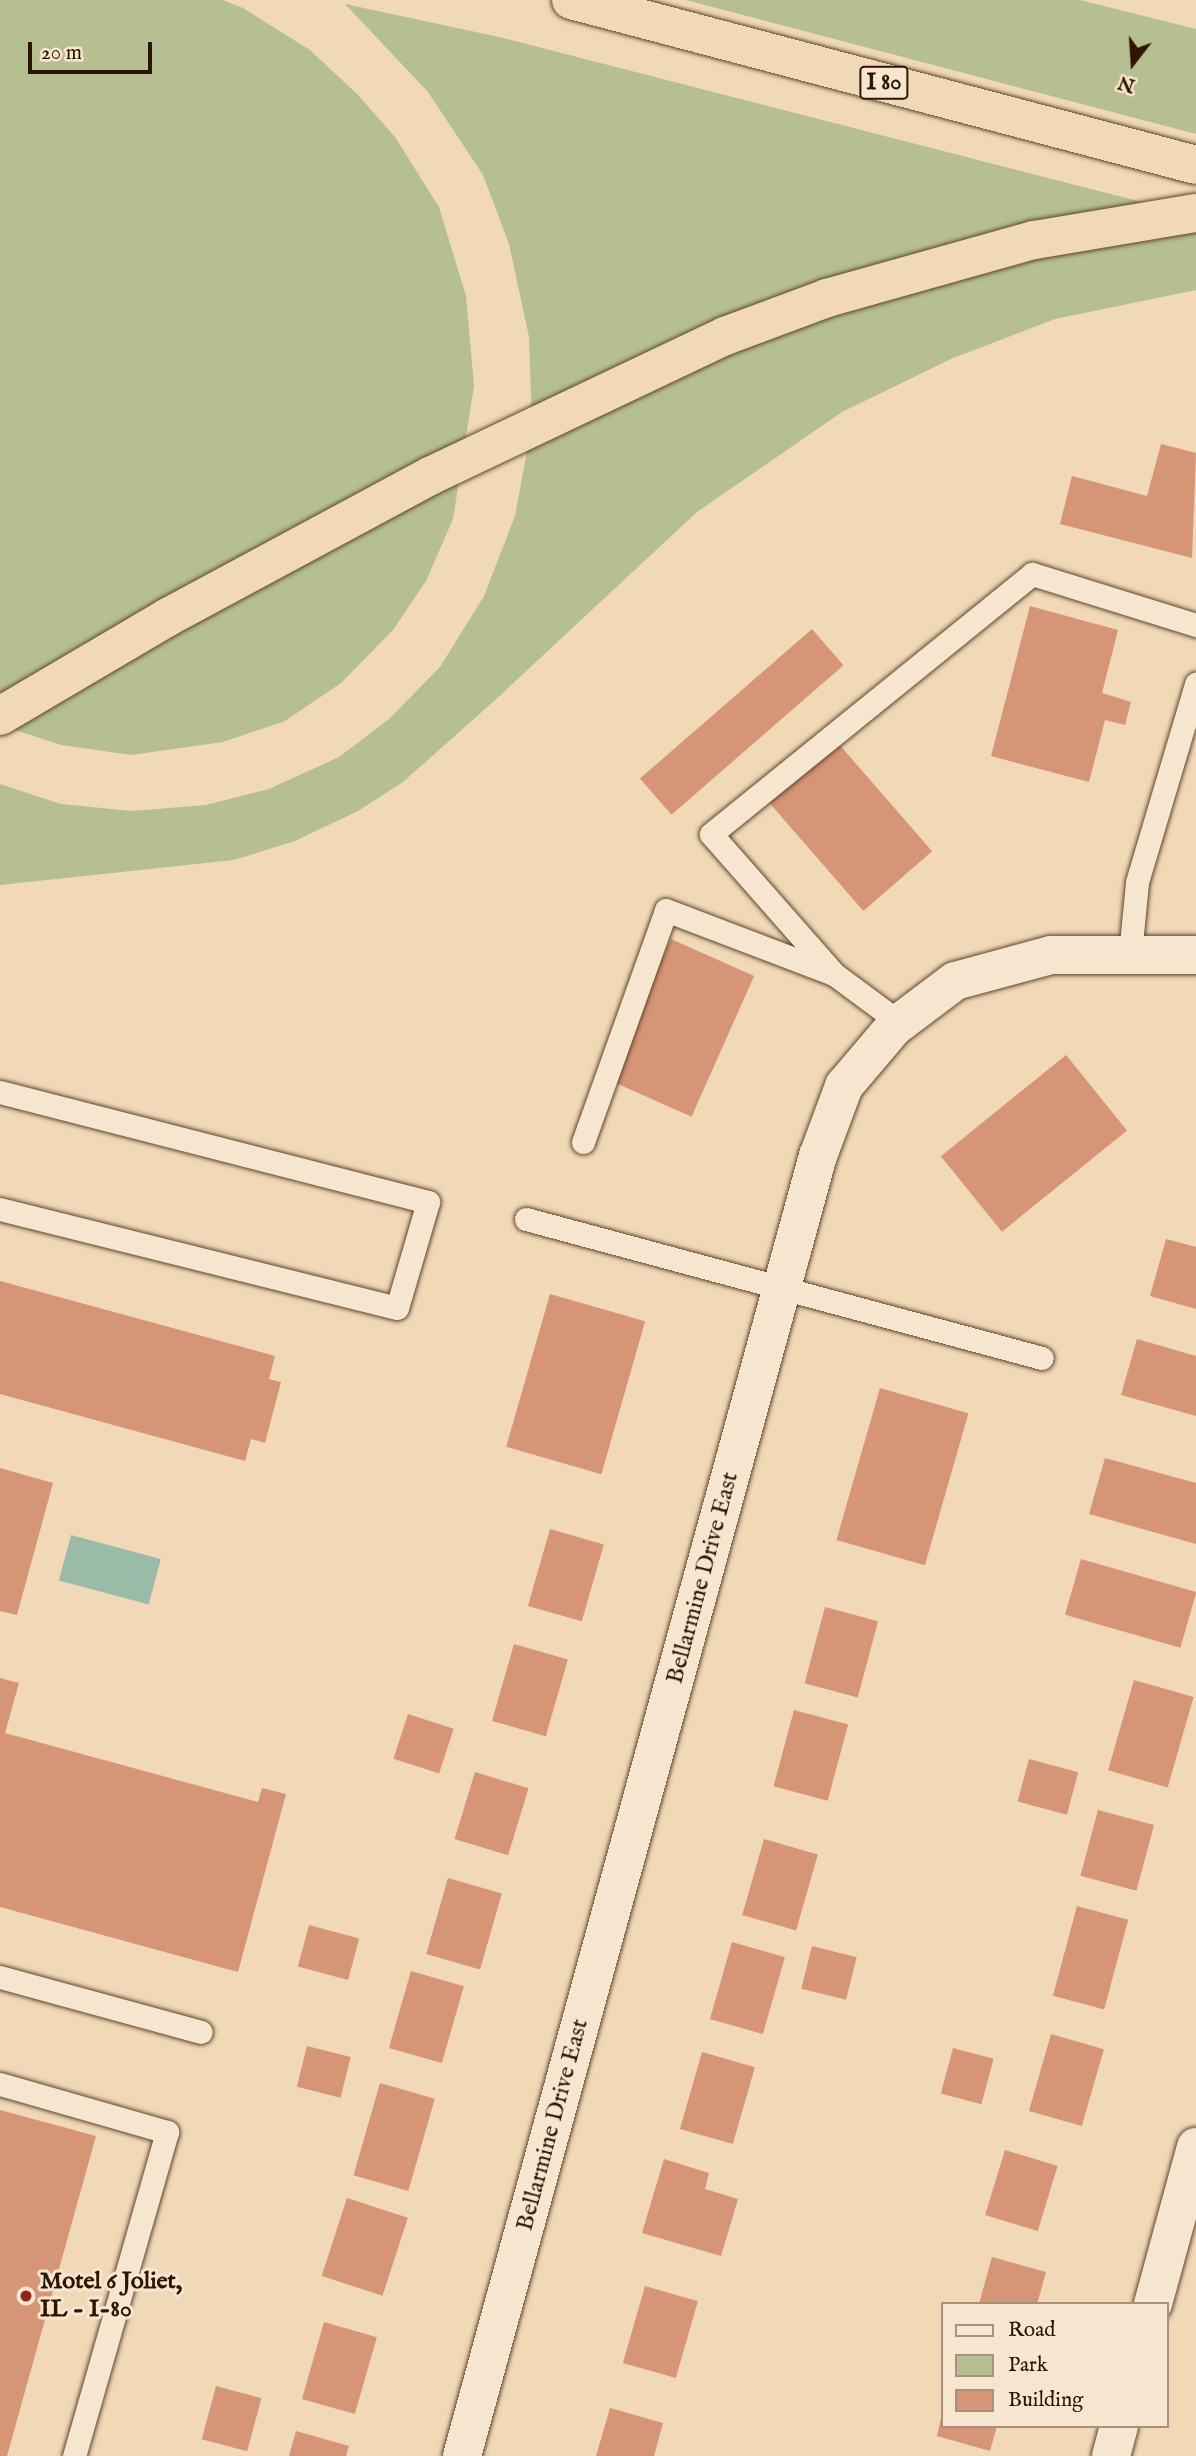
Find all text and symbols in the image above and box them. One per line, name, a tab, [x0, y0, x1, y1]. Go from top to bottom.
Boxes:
scale bar	[32, 28, 156, 72]
north arrow	[1098, 28, 1168, 98]
text: 20 m	[41, 40, 82, 67]
road number: I 80	[858, 64, 910, 102]
text: N	[1115, 69, 1138, 97]
street label: Bellarmine Drive East	[661, 1469, 745, 1687]
street label: Bellarmine Drive East	[511, 2016, 595, 2234]
place label: Motel 6 Joliet, IL - I-80	[40, 2268, 182, 2324]
marker: Motel 6 Joliet, IL - I-80	[18, 2288, 34, 2304]
legend	[940, 2302, 1168, 2428]
text: Road	[1008, 2317, 1055, 2344]
text: Park	[1008, 2352, 1048, 2379]
text: Building	[1008, 2387, 1083, 2414]

